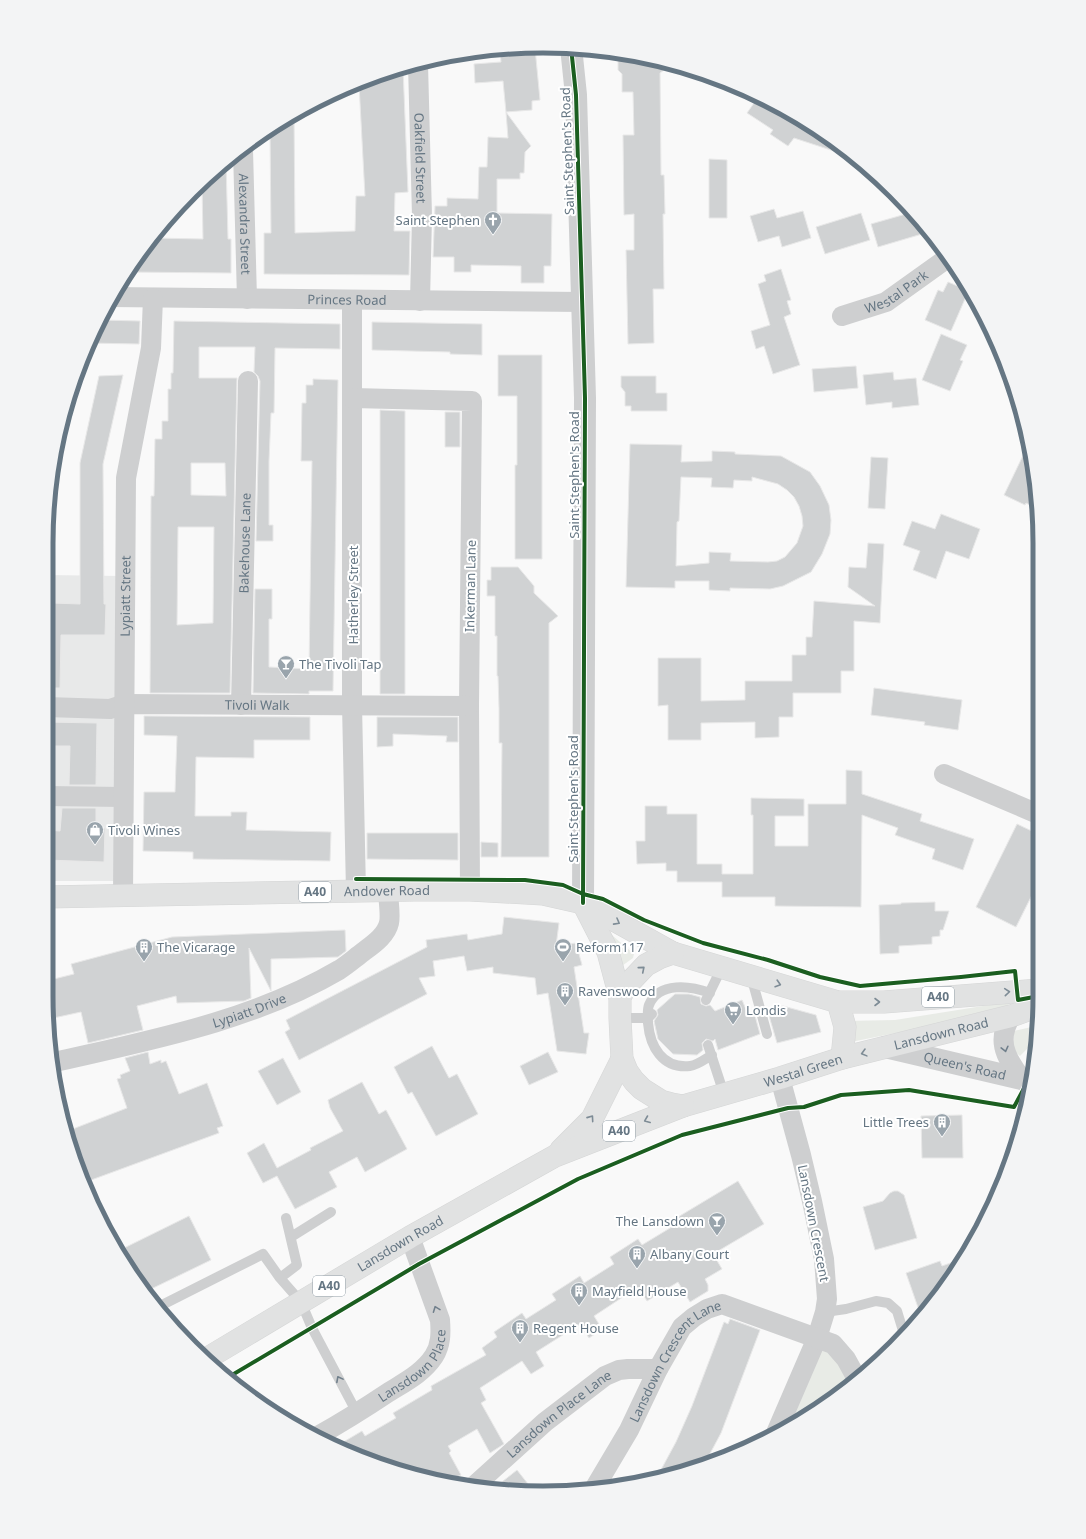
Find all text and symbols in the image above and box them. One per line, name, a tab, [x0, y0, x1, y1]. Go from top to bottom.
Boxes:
street label: Saint Stephen's Road	[556, 87, 578, 215]
street label: Oakfield Street	[410, 112, 431, 204]
street label: Alexandra Street	[235, 173, 255, 275]
church icon: Saint Stephen	[483, 210, 503, 235]
place label: Saint Stephen	[396, 211, 480, 229]
street label: Westal Park	[862, 266, 932, 317]
street label: Princes Road	[307, 290, 387, 309]
street label: Saint Stephen's Road	[565, 411, 583, 539]
street label: Bakehouse Lane	[234, 493, 255, 593]
street label: Inkerman Lane	[460, 540, 480, 632]
street label: Hatherley Street	[344, 545, 362, 645]
street label: Lypiatt Street	[116, 555, 134, 637]
bar icon: The Tivoli Tap	[276, 654, 296, 679]
place label: The Tivoli Tap	[299, 655, 382, 673]
street label: Tivoli Walk	[225, 696, 290, 714]
street label: Saint Stephen's Road	[564, 735, 582, 863]
shop icon: Tivoli Wines	[85, 820, 105, 845]
place label: Tivoli Wines	[108, 821, 180, 839]
street label: Andover Road	[344, 881, 430, 900]
road number: A40	[299, 882, 331, 902]
one-way arrow	[613, 917, 620, 924]
building icon: The Vicarage	[134, 937, 154, 962]
sports icon: Reform117	[553, 937, 573, 962]
place label: The Vicarage	[157, 938, 235, 956]
place label: Reform117	[576, 938, 644, 956]
one-way arrow	[637, 967, 645, 974]
one-way arrow	[774, 979, 781, 988]
building icon: Ravenswood	[555, 981, 575, 1006]
place label: Ravenswood	[578, 982, 656, 1000]
road number: A40	[922, 987, 954, 1007]
one-way arrow	[1004, 987, 1010, 996]
street label: Lypiatt Drive	[210, 989, 289, 1032]
one-way arrow	[874, 998, 880, 1006]
supermarket icon: Londis	[723, 1000, 743, 1025]
place label: Londis	[746, 1001, 786, 1019]
street label: Lansdown Road	[892, 1013, 990, 1054]
one-way arrow	[1001, 1046, 1009, 1052]
street label: Queen's Road	[922, 1047, 1008, 1084]
one-way arrow	[860, 1048, 867, 1057]
street label: Westal Green	[762, 1049, 845, 1091]
building icon: Little Trees	[932, 1112, 952, 1137]
place label: Little Trees	[863, 1113, 929, 1131]
one-way arrow	[586, 1115, 594, 1122]
one-way arrow	[643, 1115, 650, 1123]
road number: A40	[603, 1121, 635, 1141]
street label: Lansdown Crescent	[794, 1163, 834, 1283]
street label: Lansdown Road	[354, 1211, 446, 1276]
bar icon: The Lansdown	[707, 1211, 727, 1236]
place label: The Lansdown	[616, 1212, 704, 1230]
building icon: Albany Court	[627, 1244, 647, 1269]
place label: Albany Court	[650, 1245, 729, 1263]
road number: A40	[313, 1276, 345, 1296]
building icon: Mayfield House	[569, 1281, 589, 1306]
place label: Mayfield House	[592, 1282, 687, 1300]
street label: Lansdown Crescent Lane	[625, 1296, 724, 1425]
one-way arrow	[432, 1305, 440, 1312]
building icon: Regent House	[510, 1318, 530, 1343]
place label: Regent House	[533, 1319, 619, 1337]
street label: Lansdown Place	[374, 1329, 450, 1406]
street label: Lansdown Place Lane	[502, 1365, 614, 1462]
one-way arrow	[336, 1375, 343, 1383]

